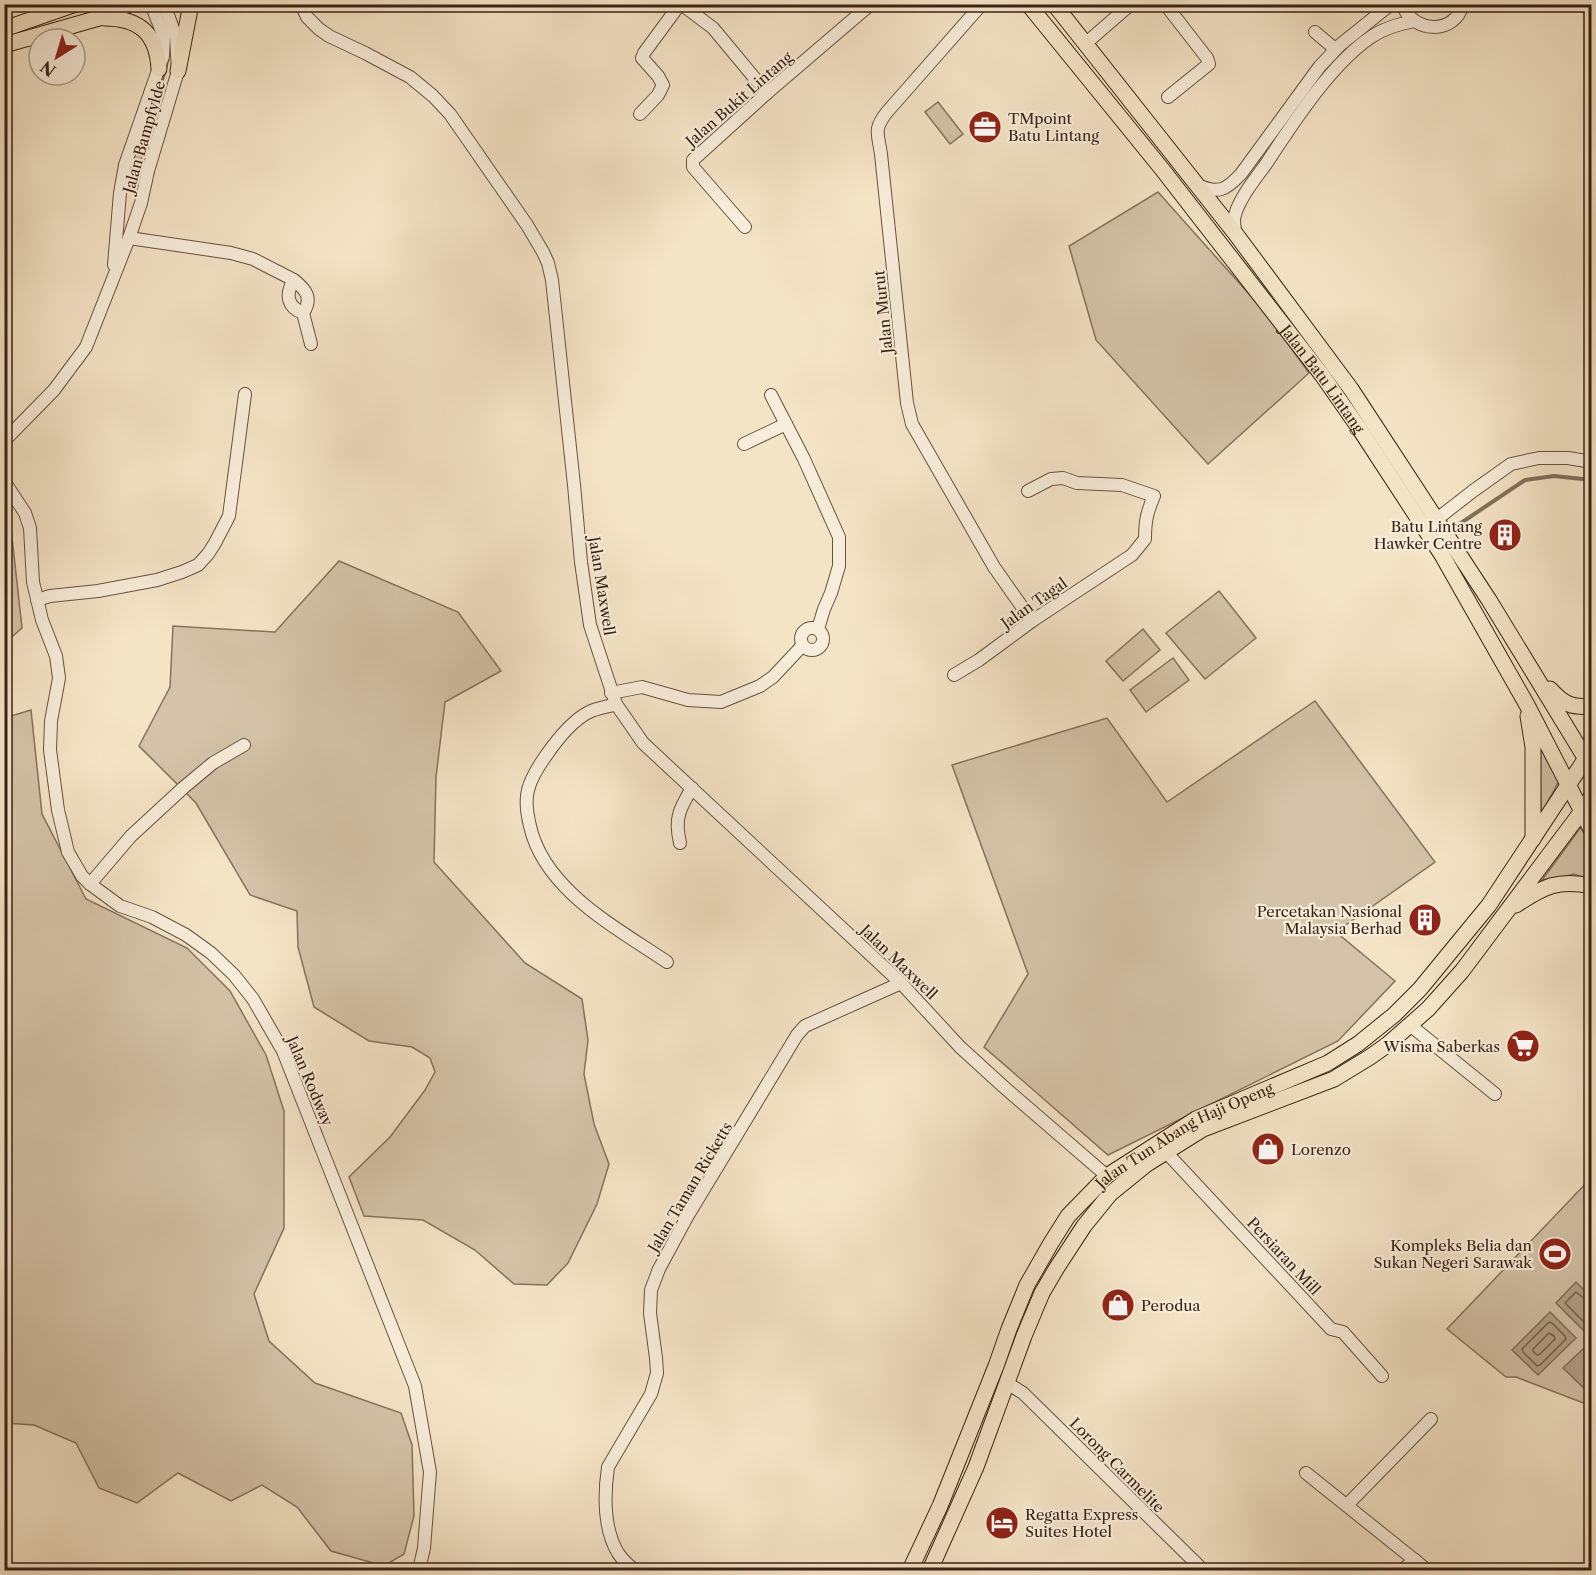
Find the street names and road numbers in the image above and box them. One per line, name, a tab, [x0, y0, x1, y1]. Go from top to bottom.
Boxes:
street label: Jalan Bukit Lintang	[680, 47, 796, 152]
street label: Jalan Bampfylde	[118, 79, 169, 197]
street label: Jalan Murut	[869, 269, 897, 357]
street label: Jalan Batu Lintang	[1276, 319, 1369, 437]
street label: Jalan Maxwell	[584, 533, 619, 637]
street label: Jalan Tagal	[996, 573, 1071, 634]
street label: Jalan Maxwell	[855, 919, 942, 1004]
street label: Jalan Rodway	[282, 1031, 338, 1129]
street label: Jalan Tun Abang Haji Openg	[1090, 1078, 1276, 1193]
street label: Jalan Taman Ricketts	[643, 1119, 736, 1257]
street label: Persiaran Mill	[1243, 1213, 1325, 1299]
street label: Lorong Carmelite	[1066, 1414, 1168, 1516]

